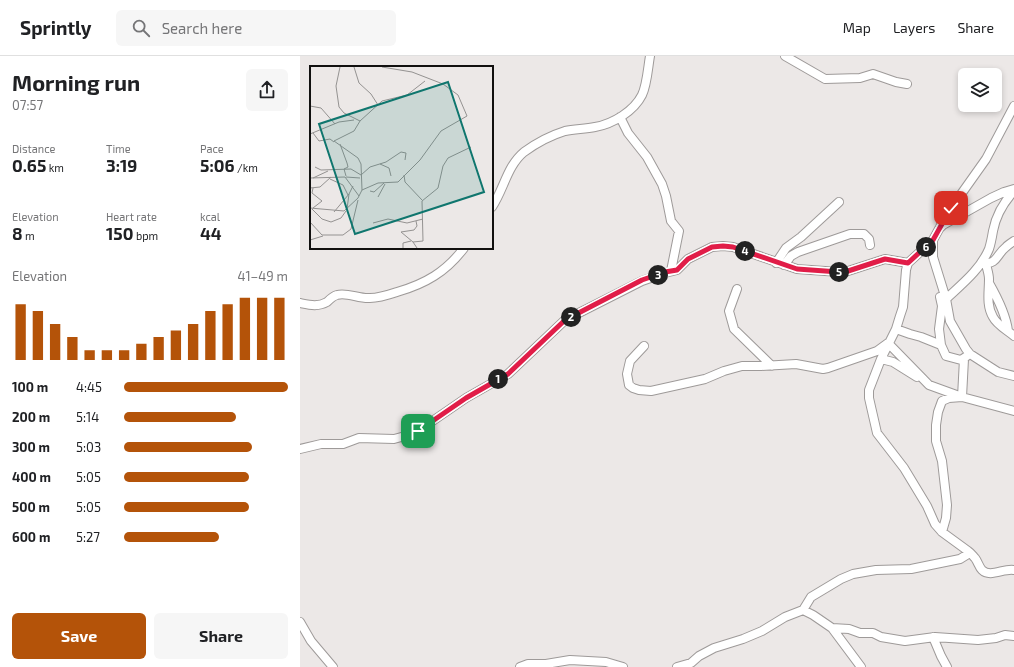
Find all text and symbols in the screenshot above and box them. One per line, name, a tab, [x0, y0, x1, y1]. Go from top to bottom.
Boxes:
search box	[116, 10, 396, 46]
text: Sprintly	[20, 16, 92, 39]
icon: search	[130, 17, 152, 39]
text: Search here	[162, 19, 242, 37]
text: Map	[843, 19, 871, 36]
text: Layers	[893, 19, 935, 36]
text: Share	[957, 19, 994, 36]
inset map	[310, 66, 493, 249]
map controls	[958, 68, 1002, 112]
button: layers	[958, 68, 1002, 112]
text: Morning run	[12, 69, 140, 95]
button: share	[246, 69, 288, 111]
text: 07:57	[12, 97, 43, 113]
text: Distance	[12, 142, 55, 155]
text: Time	[106, 142, 131, 155]
text: Pace	[200, 142, 224, 155]
text: 0.65	[12, 155, 46, 175]
text: 3:19	[106, 155, 137, 175]
text: 5:06	[200, 155, 235, 175]
text: km	[46, 161, 64, 174]
text: /km	[235, 161, 258, 174]
pin	[934, 191, 968, 225]
icon: check	[940, 197, 962, 219]
text: Elevation	[12, 210, 59, 223]
text: Heart rate	[106, 210, 157, 223]
text: kcal	[200, 210, 220, 223]
text: 8	[12, 223, 23, 243]
text: 150	[106, 223, 133, 243]
text: 44	[200, 223, 222, 243]
text: m	[23, 229, 35, 242]
text: bpm	[133, 229, 158, 242]
pin: 6	[916, 237, 936, 257]
text: 6	[923, 240, 929, 253]
pin: 4	[735, 241, 755, 261]
text: 4	[741, 244, 749, 257]
pin: 5	[829, 262, 849, 282]
pin: 3	[648, 265, 668, 285]
text: 5	[836, 265, 842, 278]
text: Elevation	[12, 268, 67, 284]
text: 41–49 m	[237, 268, 288, 284]
text: 3	[655, 268, 661, 281]
pin: 2	[561, 307, 581, 327]
text: 2	[568, 310, 574, 323]
pin: 1	[488, 369, 508, 389]
text: 1	[496, 372, 500, 385]
text: 100 m	[12, 379, 48, 395]
text: 4:45	[76, 379, 102, 395]
text: 200 m	[12, 409, 50, 425]
text: 5:14	[76, 409, 99, 425]
pin	[401, 414, 435, 448]
icon: arrive	[407, 420, 429, 442]
text: 300 m	[12, 439, 50, 455]
text: 5:03	[76, 439, 101, 455]
text: 400 m	[12, 469, 51, 485]
text: 5:05	[76, 469, 101, 485]
text: 500 m	[12, 499, 50, 515]
text: 5:05	[76, 499, 101, 515]
text: 600 m	[12, 529, 50, 545]
text: 5:27	[76, 529, 100, 545]
button: Save	[12, 613, 146, 659]
button: Share	[154, 613, 288, 659]

